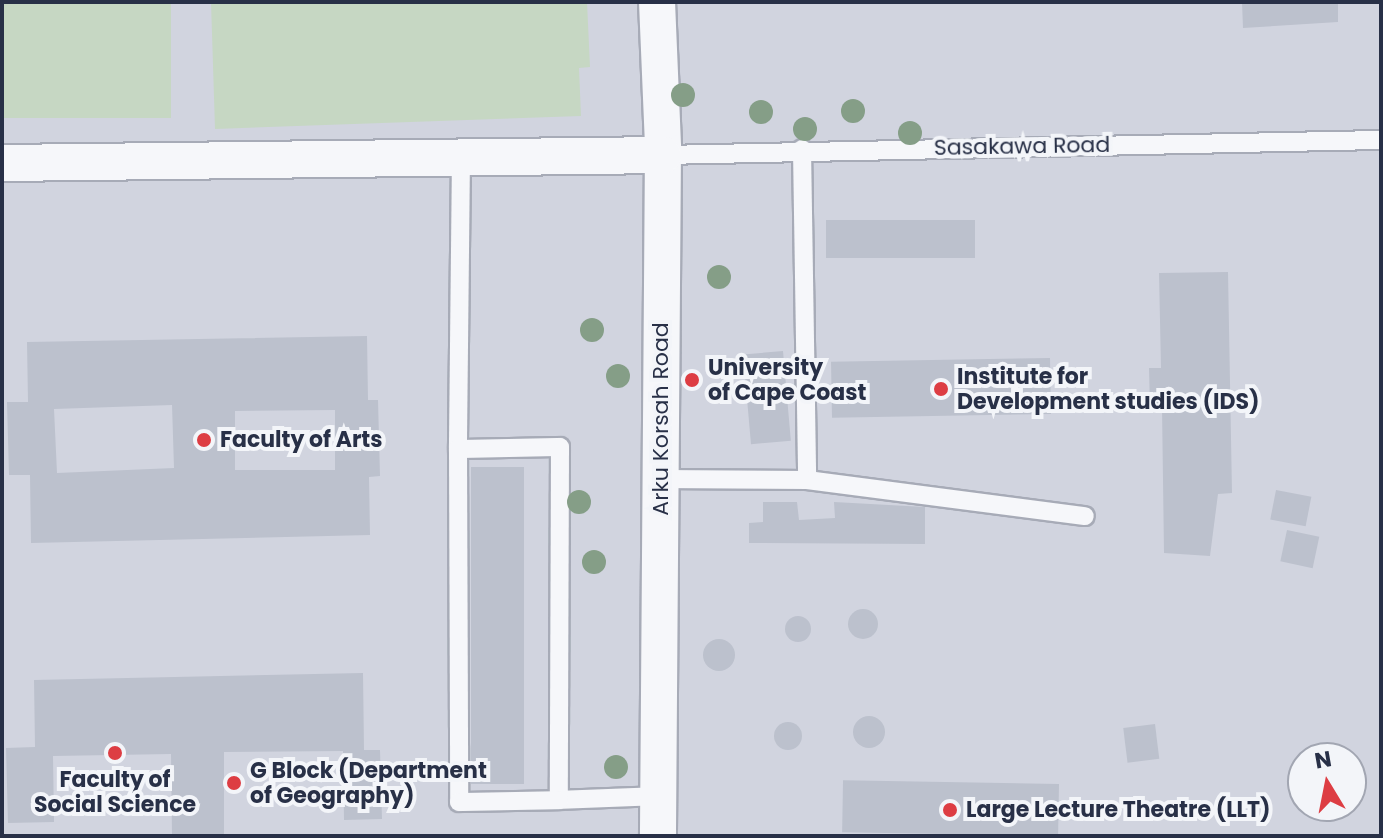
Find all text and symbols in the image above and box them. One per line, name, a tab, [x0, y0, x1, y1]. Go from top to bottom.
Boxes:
street label: Sasakawa Road	[934, 131, 1110, 161]
street label: Arku Korsah Road	[648, 322, 674, 516]
place label: University of Cape Coast	[708, 354, 866, 406]
place label: Institute for Development studies (IDS)	[957, 363, 1260, 414]
marker: University of Cape Coast	[683, 371, 701, 389]
marker: Institute for Development studies (IDS)	[932, 380, 950, 398]
place label: Faculty of Arts	[220, 427, 383, 453]
marker: Faculty of Arts	[195, 431, 213, 449]
north arrow	[1287, 742, 1367, 822]
text: N	[1312, 743, 1334, 777]
marker: Faculty of Social Science	[106, 744, 124, 762]
place label: G Block (Department of Geography)	[250, 757, 487, 808]
place label: Faculty of Social Science	[34, 766, 196, 818]
marker: G Block (Department of Geography)	[225, 774, 243, 792]
place label: Large Lecture Theatre (LLT)	[966, 797, 1271, 823]
marker: Large Lecture Theatre (LLT)	[941, 801, 959, 819]

